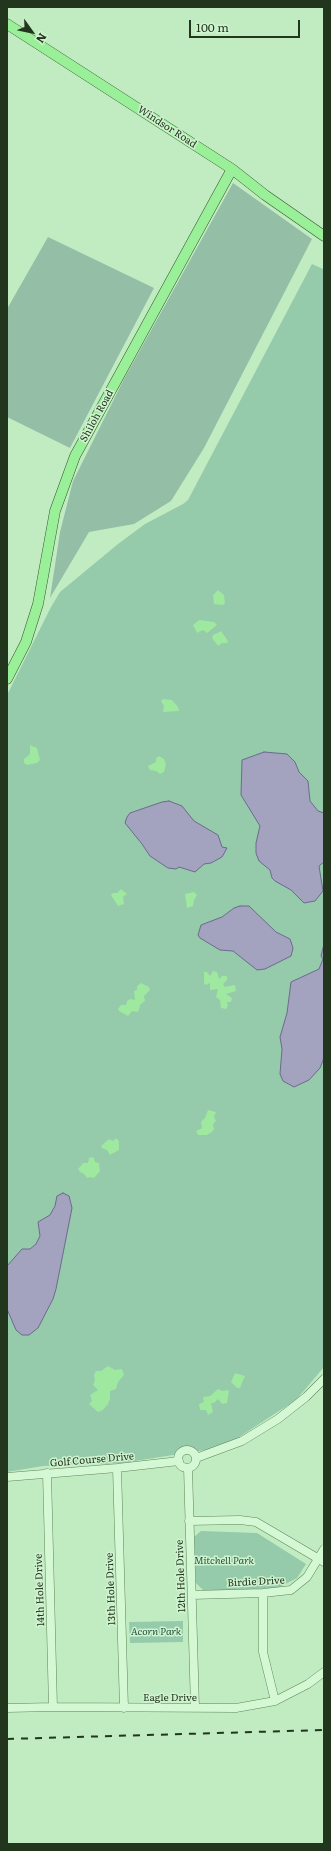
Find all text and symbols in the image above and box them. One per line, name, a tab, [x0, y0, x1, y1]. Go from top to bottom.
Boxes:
north arrow	[12, 12, 52, 52]
scale bar	[191, 12, 302, 38]
text: 100 m	[196, 18, 229, 36]
text: N	[33, 30, 51, 47]
street label: Windsor Road	[135, 103, 199, 151]
street label: Shiloh Road	[78, 388, 116, 444]
street label: Golf Course Drive	[49, 1450, 135, 1470]
street label: 12th Hole Drive	[174, 1540, 188, 1612]
street label: 13th Hole Drive	[104, 1552, 118, 1626]
street label: 14th Hole Drive	[33, 1554, 47, 1626]
park label: Mitchell Park	[194, 1555, 254, 1567]
street label: Birdie Drive	[227, 1575, 285, 1589]
park label: Acorn Park	[131, 1626, 181, 1638]
street label: Eagle Drive	[143, 1692, 197, 1704]

